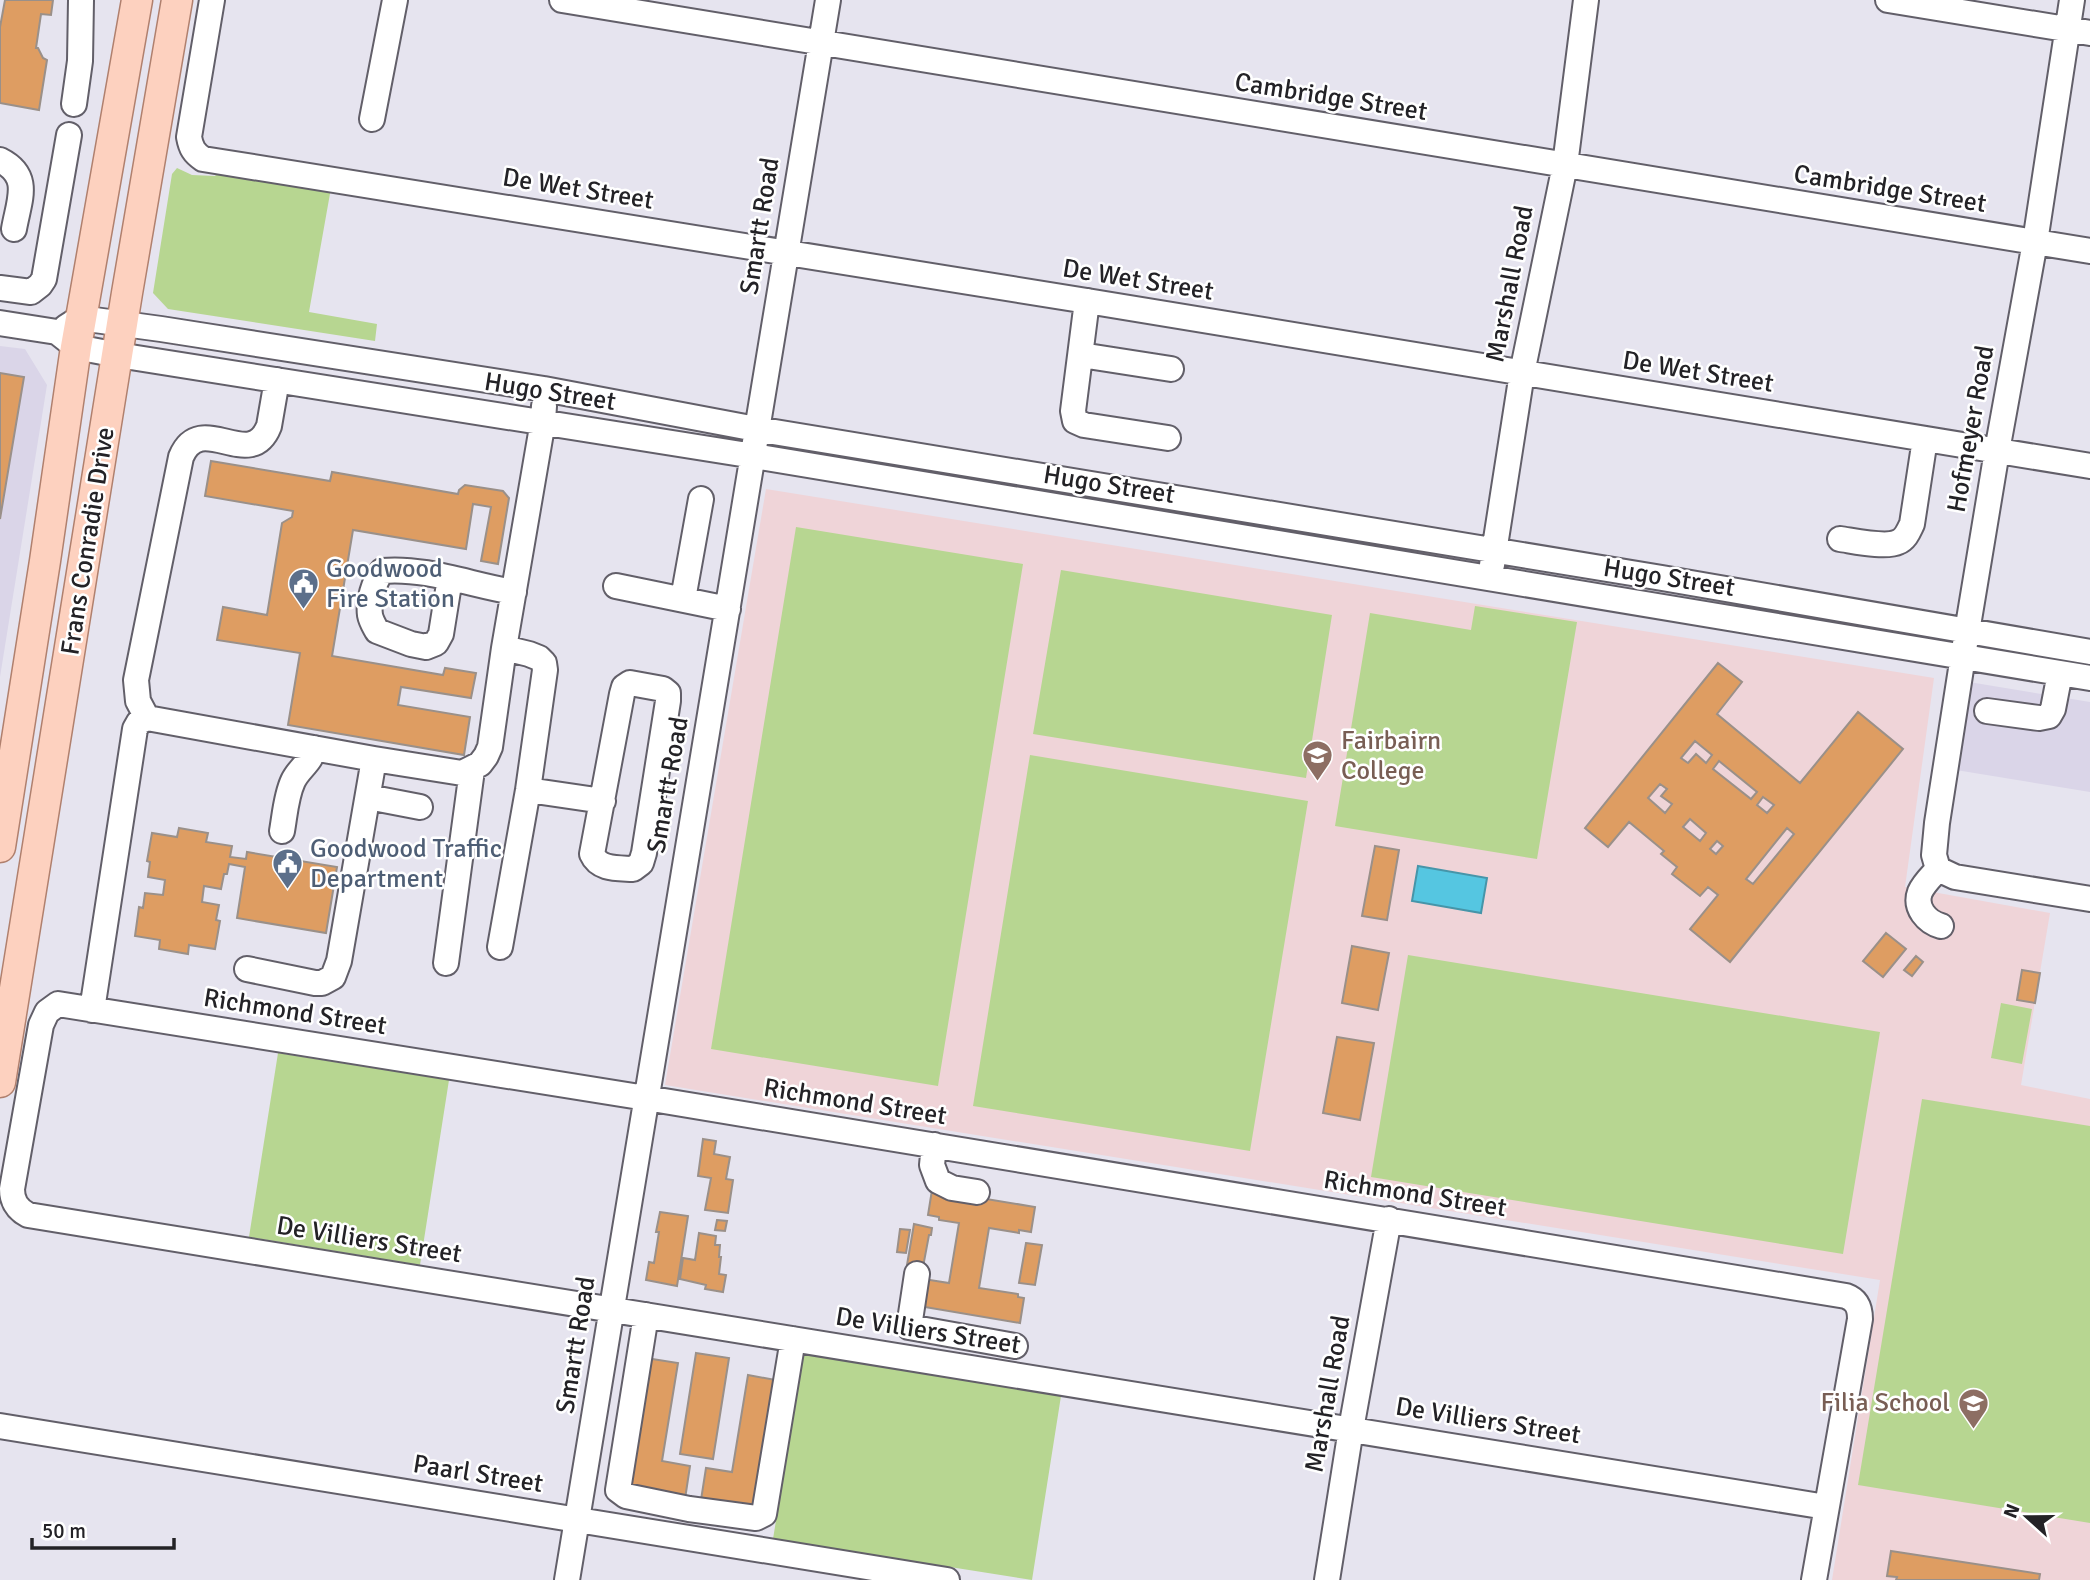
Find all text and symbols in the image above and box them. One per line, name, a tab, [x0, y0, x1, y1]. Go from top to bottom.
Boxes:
street label: Cambridge Street	[1233, 66, 1429, 128]
street label: Smartt Road	[733, 155, 787, 297]
street label: Cambridge Street	[1792, 158, 1988, 220]
street label: De Wet Street	[500, 161, 656, 217]
street label: Marshall Road	[1479, 203, 1541, 365]
street label: De Wet Street	[1060, 252, 1216, 308]
street label: Hofmeyer Road	[1941, 343, 2001, 515]
street label: De Wet Street	[1620, 344, 1776, 400]
street label: Hugo Street	[482, 366, 618, 418]
street label: Frans Conradie Drive	[54, 425, 122, 657]
street label: Hugo Street	[1041, 459, 1177, 511]
street label: Hugo Street	[1601, 552, 1737, 604]
place label: Goodwood Fire Station	[326, 553, 455, 615]
public building icon: Goodwood Fire Station	[286, 567, 320, 611]
street label: Smartt Road	[640, 714, 696, 856]
place label: Fairbairn College	[1341, 725, 1441, 787]
school or university icon: Fairbairn College	[1301, 739, 1335, 783]
place label: Goodwood Traffic Department	[310, 833, 502, 895]
public building icon: Goodwood Traffic Department	[270, 847, 304, 891]
street label: Richmond Street	[201, 982, 389, 1042]
street label: Richmond Street	[761, 1072, 949, 1132]
street label: Richmond Street	[1321, 1164, 1509, 1224]
street label: De Villiers Street	[274, 1210, 464, 1270]
street label: Smartt Road	[549, 1274, 603, 1416]
street label: De Villiers Street	[833, 1301, 1023, 1361]
street label: Marshall Road	[1298, 1313, 1358, 1475]
school or university icon: Filia School	[1956, 1386, 1990, 1430]
place label: Filia School	[1820, 1387, 1950, 1419]
street label: De Villiers Street	[1393, 1391, 1583, 1451]
street label: Paarl Street	[411, 1448, 545, 1500]
north arrow	[1992, 1482, 2062, 1552]
text: N	[1998, 1501, 2026, 1522]
scale bar	[32, 1506, 173, 1550]
text: 50 m	[42, 1518, 86, 1544]

